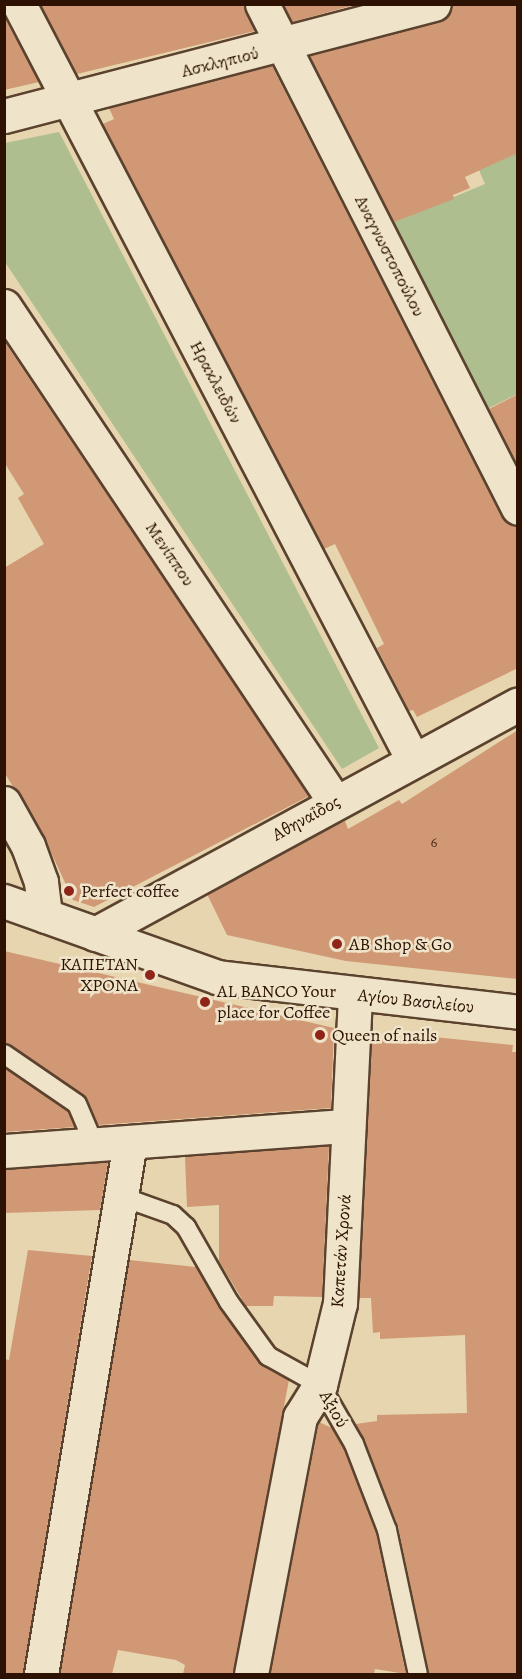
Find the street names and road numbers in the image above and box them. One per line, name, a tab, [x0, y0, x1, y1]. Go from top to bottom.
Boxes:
street label: Ασκληπιού	[179, 42, 261, 82]
street label: Αναγνωστοπούλου	[350, 192, 430, 320]
street label: Ηρακλειδών	[185, 337, 247, 427]
street label: Μενίππου	[141, 518, 199, 590]
street label: Αθηναΐδος	[268, 791, 344, 845]
street label: Αγίου Βασιλείου	[357, 984, 475, 1018]
street label: Καπετάν Χρονά	[326, 1193, 356, 1309]
street label: Αξιού	[315, 1387, 353, 1431]

